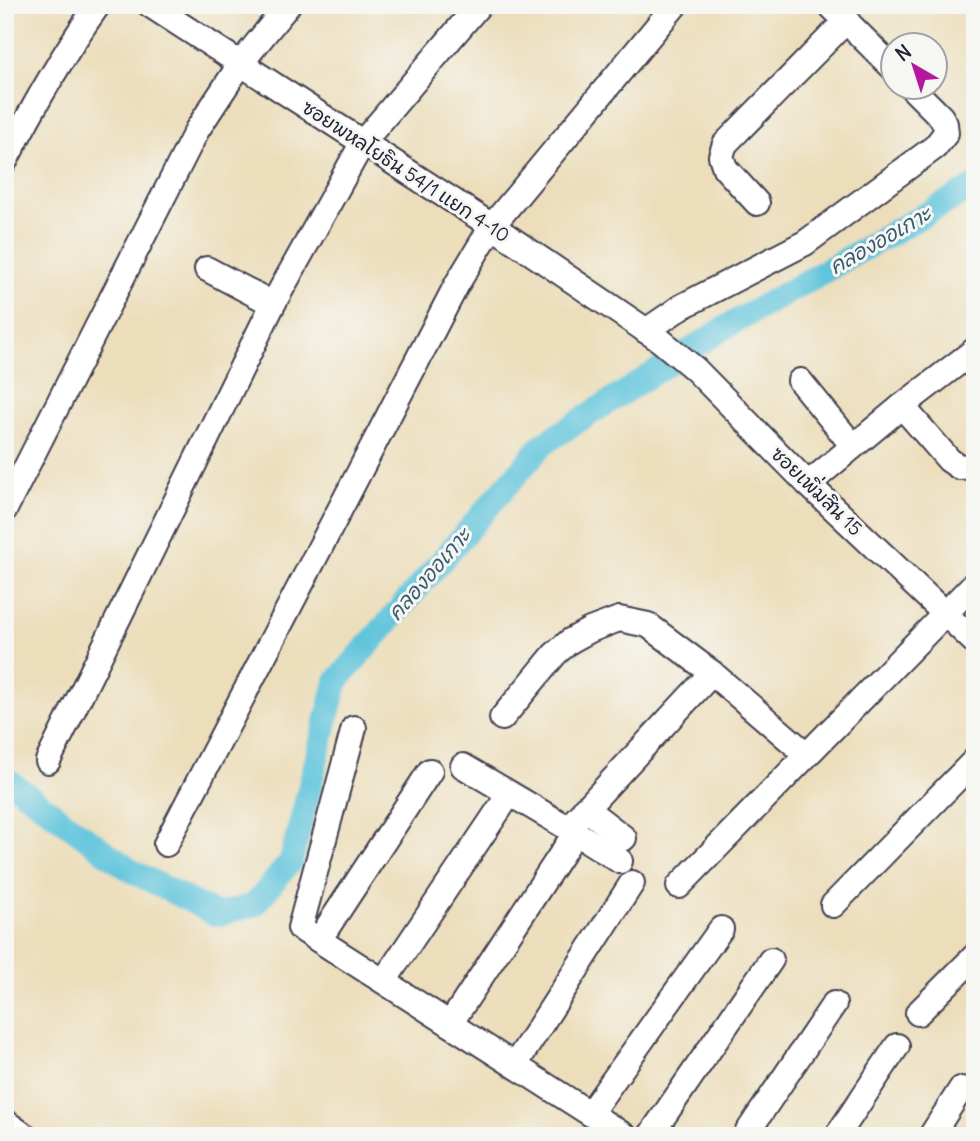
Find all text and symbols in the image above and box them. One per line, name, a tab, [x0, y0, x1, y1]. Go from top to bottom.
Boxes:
north arrow	[878, 32, 948, 102]
text: N	[891, 39, 916, 66]
street label: ซอยพหลโยธิน 54/1 แยก 4-10	[298, 95, 514, 247]
water label: คลองออเกาะ	[824, 199, 938, 280]
street label: ซอยเพิ่มสิน 15	[766, 438, 871, 541]
water label: คลองออเกาะ	[382, 521, 478, 626]

